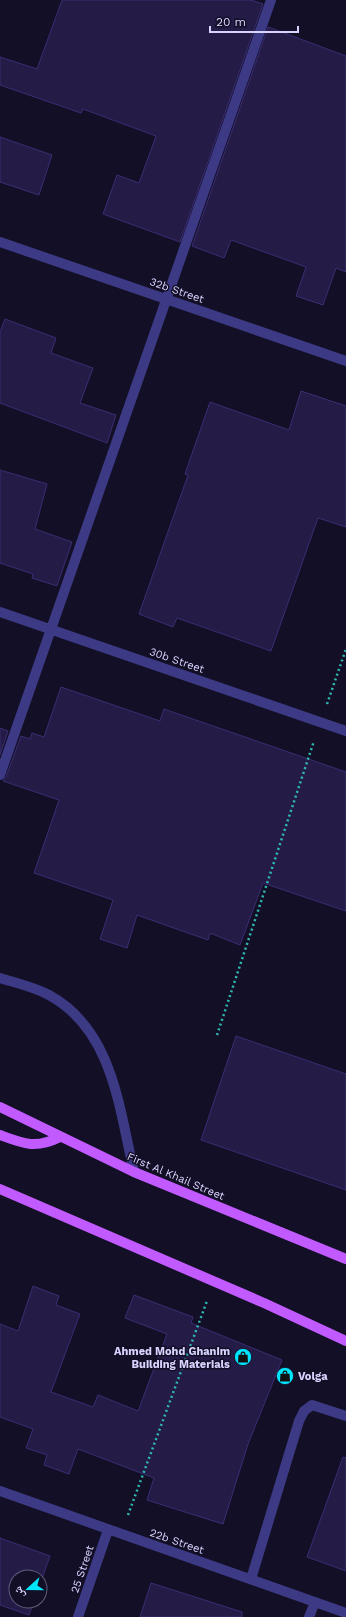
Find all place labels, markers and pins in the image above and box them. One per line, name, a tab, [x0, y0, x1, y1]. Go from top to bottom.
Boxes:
place label: Ahmed Mohd Ghanim Building Materials	[114, 1345, 230, 1371]
shop icon: Ahmed Mohd Ghanim Building Materials	[233, 1347, 253, 1367]
shop icon: Volga	[275, 1366, 295, 1386]
place label: Volga	[298, 1370, 328, 1383]

